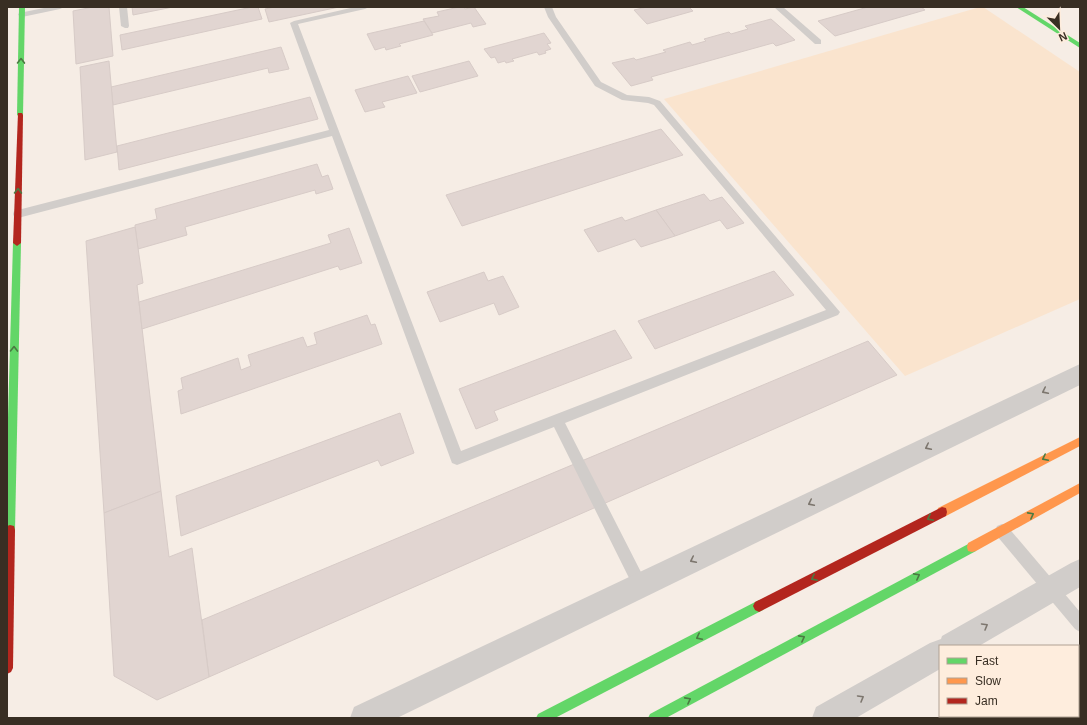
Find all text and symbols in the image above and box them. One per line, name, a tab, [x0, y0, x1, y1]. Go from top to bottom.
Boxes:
north arrow	[1039, 8, 1079, 48]
text: N	[1057, 30, 1069, 44]
one-way arrow	[17, 58, 25, 64]
one-way arrow	[14, 188, 22, 194]
one-way arrow	[10, 346, 19, 352]
one-way arrow	[1042, 386, 1049, 393]
one-way arrow	[924, 442, 932, 450]
one-way arrow	[1042, 454, 1050, 461]
one-way arrow	[807, 498, 815, 506]
one-way arrow	[1027, 512, 1034, 519]
one-way arrow	[927, 513, 934, 521]
one-way arrow	[690, 555, 698, 563]
one-way arrow	[811, 573, 818, 580]
one-way arrow	[913, 574, 920, 581]
one-way arrow	[981, 624, 989, 631]
one-way arrow	[695, 632, 703, 640]
one-way arrow	[798, 635, 805, 643]
legend	[939, 645, 1079, 717]
text: Fast	[975, 654, 999, 668]
text: Slow	[975, 674, 1001, 688]
text: Jam	[975, 694, 998, 708]
one-way arrow	[857, 696, 864, 703]
one-way arrow	[684, 697, 691, 704]

